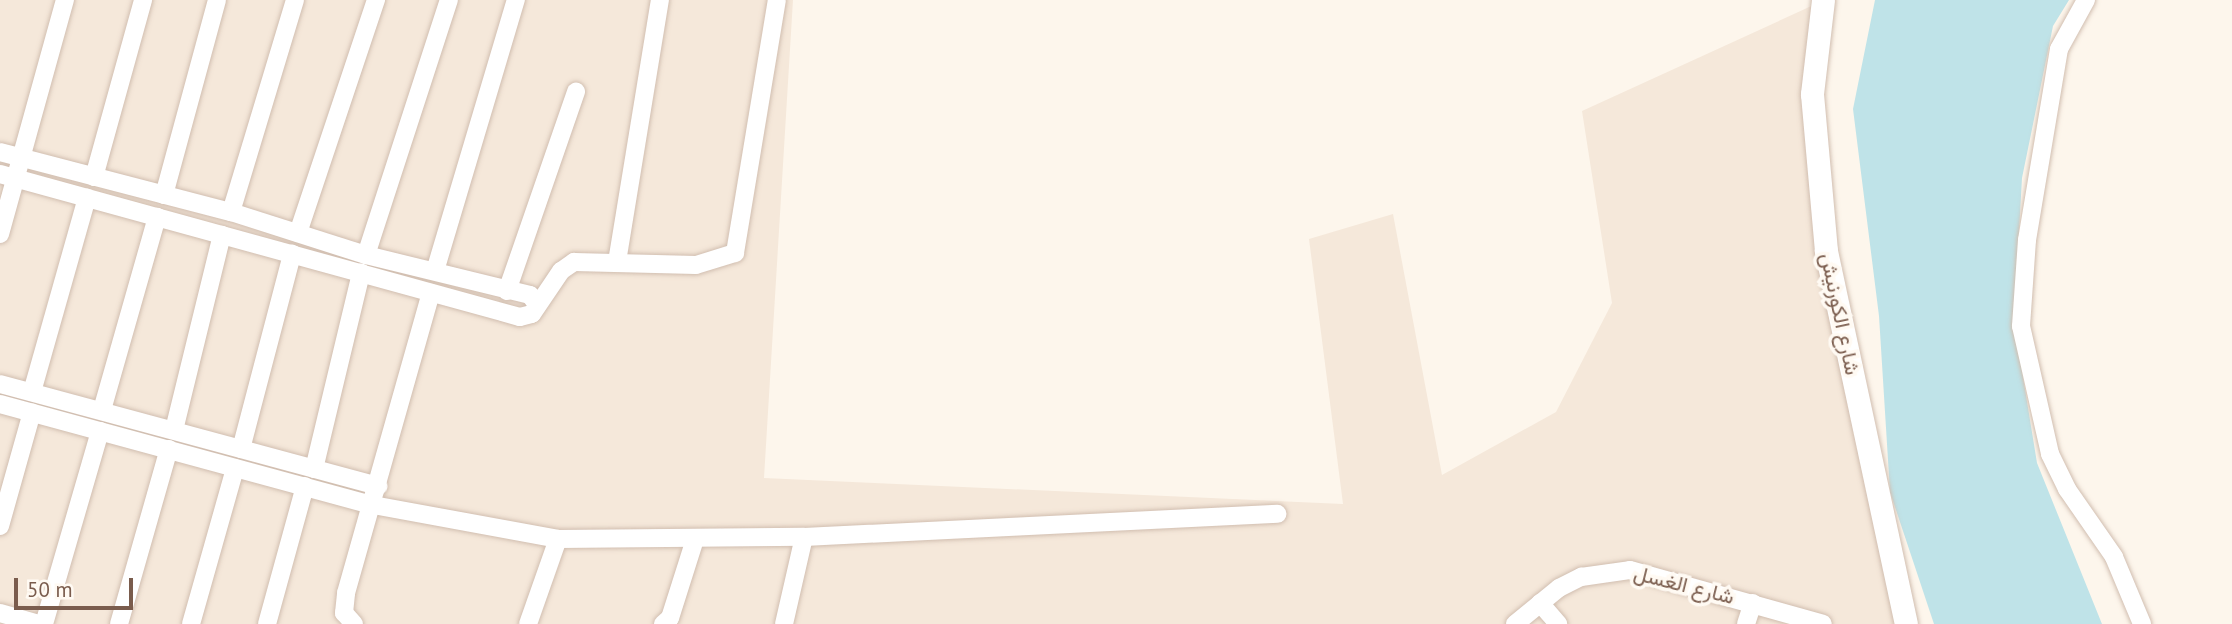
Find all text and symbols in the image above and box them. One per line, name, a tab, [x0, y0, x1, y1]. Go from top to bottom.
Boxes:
street label: شارع الكورنيش	[1815, 251, 1865, 377]
street label: شارع الغسل	[1631, 560, 1737, 610]
scale bar	[18, 564, 136, 608]
text: 50 m	[27, 576, 73, 603]

